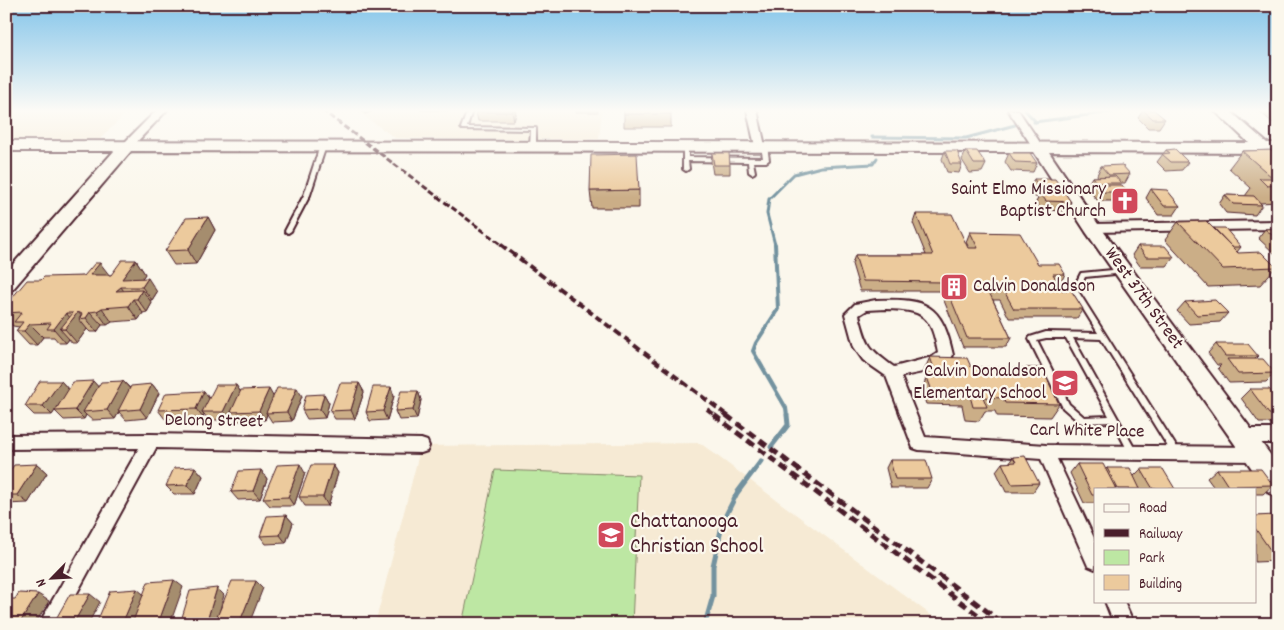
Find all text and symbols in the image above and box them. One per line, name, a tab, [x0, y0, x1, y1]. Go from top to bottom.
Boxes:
place label: Saint Elmo Missionary Baptist Church	[951, 177, 1106, 226]
church icon: Saint Elmo Missionary Baptist Church	[1110, 186, 1140, 216]
street label: West 37th Street	[1097, 242, 1189, 356]
building icon: Calvin Donaldson	[939, 272, 969, 302]
place label: Calvin Donaldson	[973, 274, 1095, 301]
place label: Calvin Donaldson Elementary School	[913, 359, 1046, 408]
school or university icon: Calvin Donaldson Elementary School	[1050, 368, 1080, 398]
street label: Delong Street	[164, 408, 264, 436]
street label: Carl White Place	[1029, 417, 1145, 447]
legend	[1094, 488, 1256, 602]
text: Road	[1139, 498, 1167, 520]
place label: Chattanooga Christian School	[630, 507, 764, 563]
school or university icon: Chattanooga Christian School	[596, 520, 626, 550]
text: Railway	[1139, 524, 1183, 546]
text: Park	[1139, 548, 1165, 570]
north arrow	[28, 552, 78, 602]
text: Building	[1139, 574, 1182, 596]
text: N	[31, 575, 52, 590]

